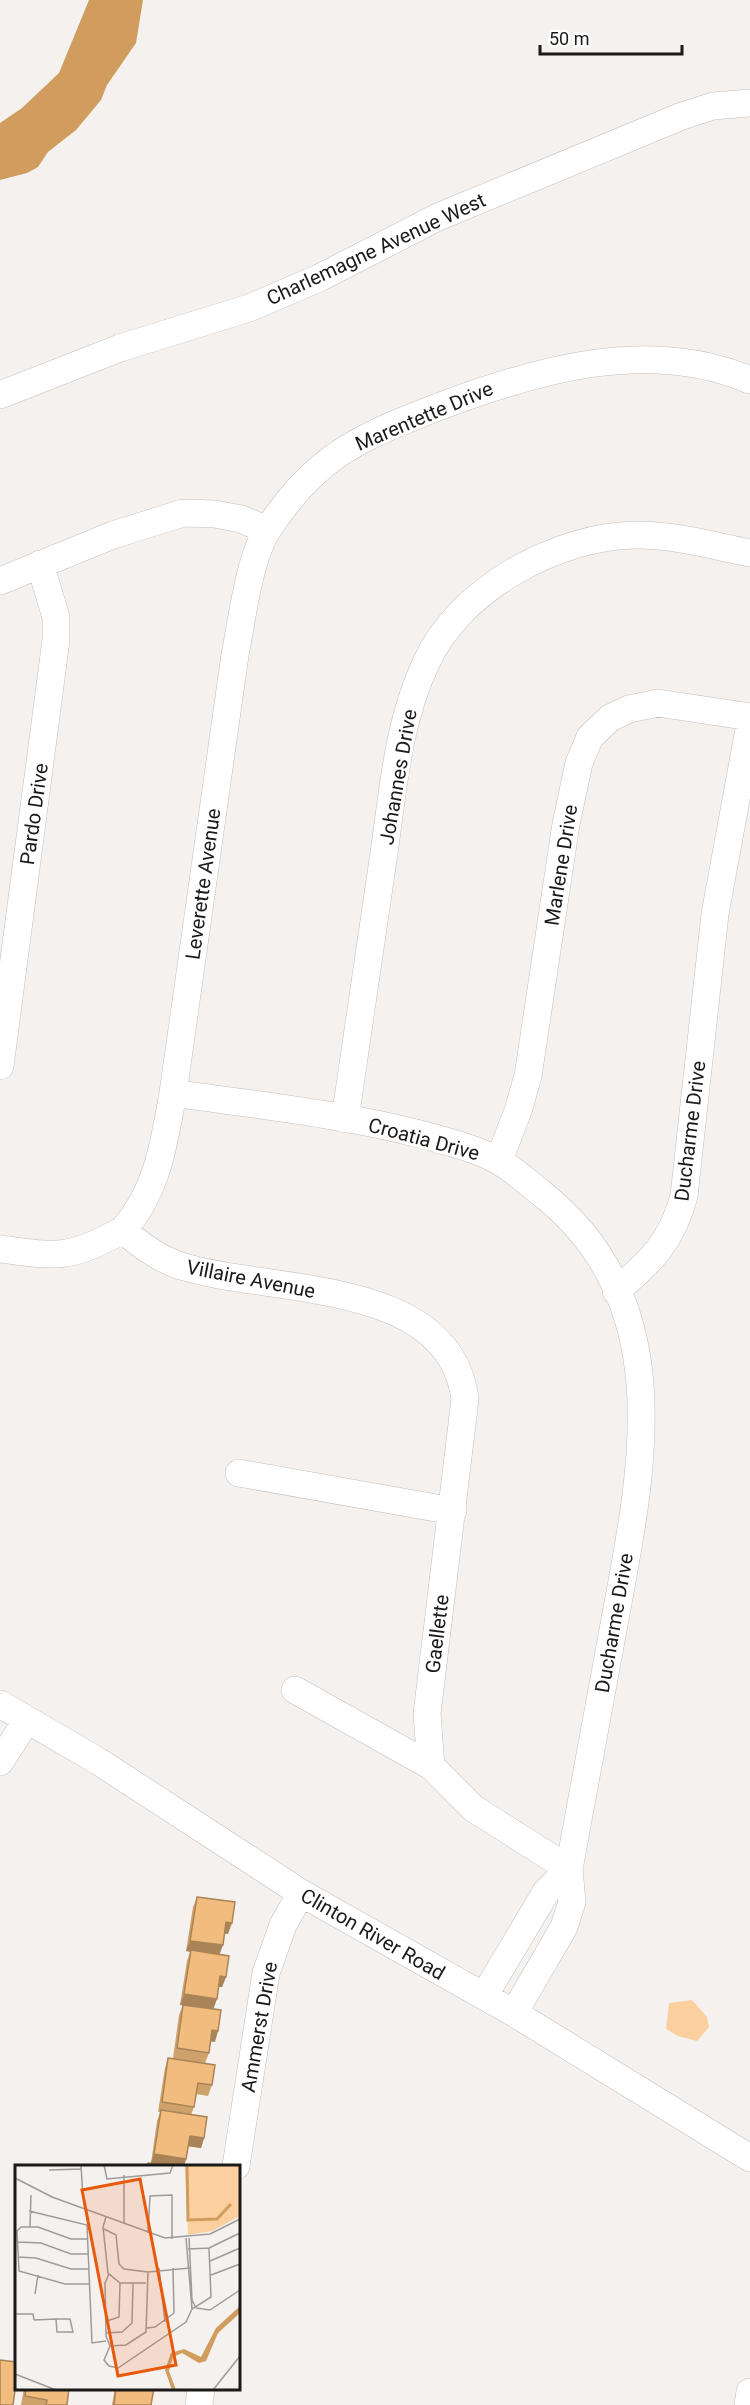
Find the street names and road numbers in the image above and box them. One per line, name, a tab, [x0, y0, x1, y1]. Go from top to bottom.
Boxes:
street label: Charlemagne Avenue West	[263, 188, 489, 310]
street label: Marentette Drive	[352, 376, 496, 456]
street label: Johannes Drive	[374, 707, 422, 847]
street label: Pardo Drive	[15, 762, 53, 866]
street label: Marlene Drive	[540, 803, 582, 927]
street label: Leverette Avenue	[180, 807, 226, 961]
street label: Ducharme Drive	[669, 1059, 711, 1203]
street label: Croatia Drive	[366, 1113, 482, 1165]
street label: Villaire Avenue	[185, 1255, 317, 1303]
street label: Ducharme Drive	[590, 1551, 638, 1695]
street label: Gaellette	[420, 1593, 454, 1675]
street label: Clinton River Road	[297, 1883, 449, 1985]
street label: Ammerst Drive	[236, 1960, 282, 2094]

